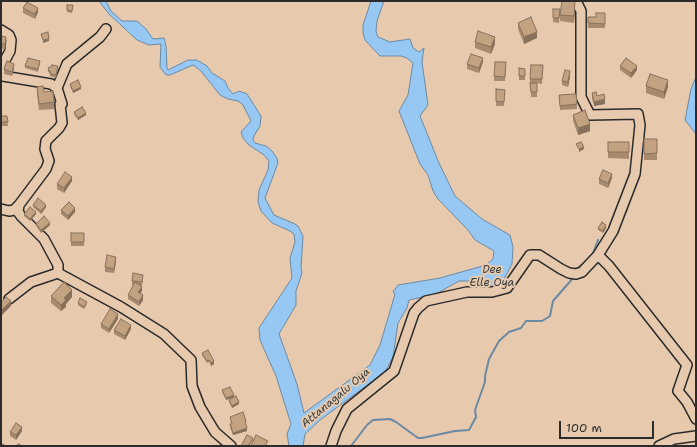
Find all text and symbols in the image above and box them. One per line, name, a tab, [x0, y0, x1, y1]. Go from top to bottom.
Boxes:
water label: Dee Elle Oya	[470, 263, 514, 289]
water label: Attanagalu Oya	[299, 365, 373, 431]
scale bar	[561, 413, 656, 439]
text: 100 m	[566, 420, 602, 436]

